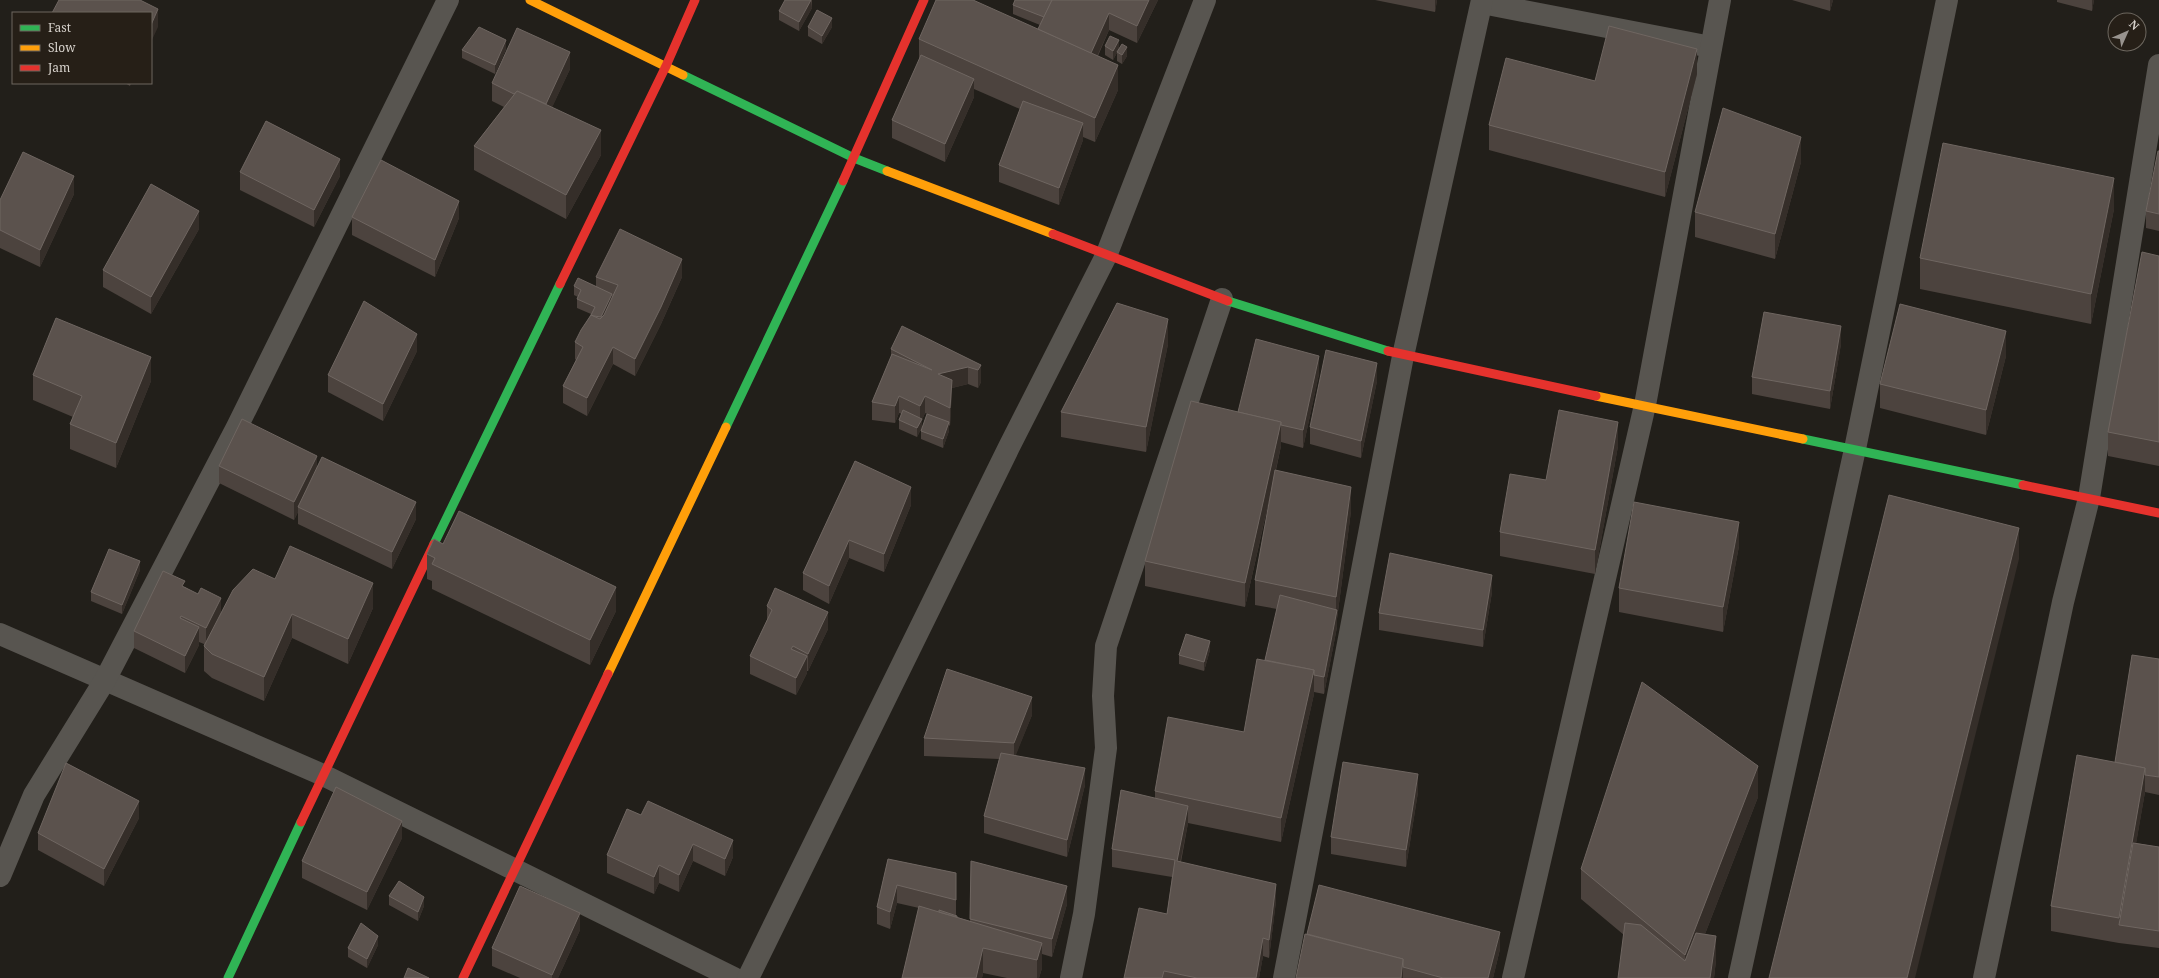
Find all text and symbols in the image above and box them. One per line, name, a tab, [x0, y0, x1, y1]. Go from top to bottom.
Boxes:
legend	[12, 12, 152, 84]
north arrow	[2107, 12, 2147, 52]
text: N	[2126, 16, 2143, 33]
text: Fast	[48, 19, 71, 36]
text: Slow	[48, 39, 76, 56]
text: Jam	[47, 59, 70, 76]

